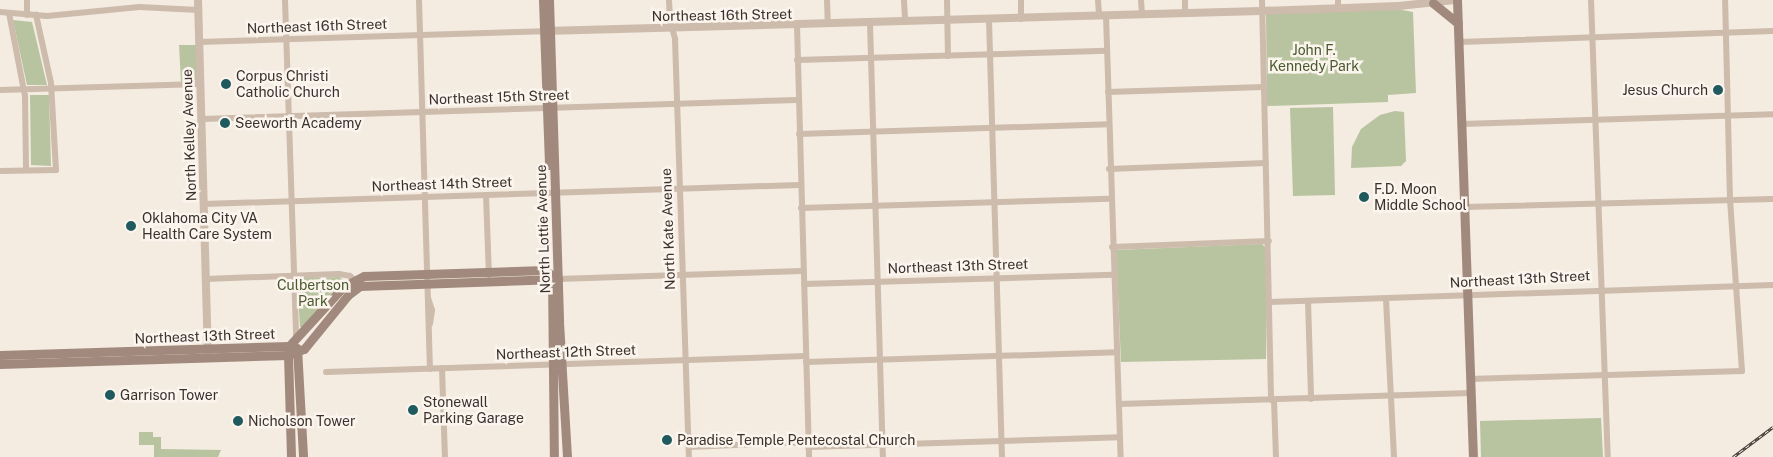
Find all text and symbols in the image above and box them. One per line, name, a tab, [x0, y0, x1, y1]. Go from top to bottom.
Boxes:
street label: Northeast 16th Street	[652, 5, 792, 25]
street label: Northeast 16th Street	[246, 15, 388, 37]
park label: John F. Kennedy Park	[1269, 42, 1359, 74]
place label: Corpus Christi Catholic Church	[236, 68, 340, 100]
street label: North Kelley Avenue	[178, 69, 200, 201]
marker: Corpus Christi Catholic Church	[220, 78, 232, 90]
place label: Jesus Church	[1622, 82, 1708, 98]
marker: Jesus Church	[1712, 84, 1724, 96]
street label: Northeast 15th Street	[428, 86, 570, 108]
place label: Seeworth Academy	[235, 115, 362, 131]
marker: Seeworth Academy	[219, 117, 231, 129]
street label: North Lottie Avenue	[532, 164, 554, 294]
street label: North Kate Avenue	[657, 168, 679, 290]
street label: Northeast 14th Street	[371, 173, 513, 195]
place label: F.D. Moon Middle School	[1374, 181, 1467, 213]
marker: F.D. Moon Middle School	[1358, 191, 1370, 203]
place label: Oklahoma City VA Health Care System	[142, 210, 272, 242]
marker: Oklahoma City VA Health Care System	[124, 219, 138, 233]
street label: Northeast 13th Street	[887, 255, 1029, 277]
street label: Northeast 13th Street	[1449, 267, 1591, 291]
park label: Culbertson Park	[277, 277, 349, 310]
street label: Northeast 13th Street	[134, 325, 276, 347]
street label: Northeast 12th Street	[496, 341, 636, 363]
place label: Garrison Tower	[120, 387, 218, 403]
marker: Garrison Tower	[104, 389, 116, 401]
place label: Stonewall Parking Garage	[423, 394, 524, 427]
marker: Stonewall Parking Garage	[407, 404, 419, 416]
place label: Nicholson Tower	[248, 413, 355, 429]
marker: Nicholson Tower	[232, 415, 244, 427]
place label: Paradise Temple Pentecostal Church	[677, 432, 915, 448]
marker: Paradise Temple Pentecostal Church	[661, 434, 673, 446]

